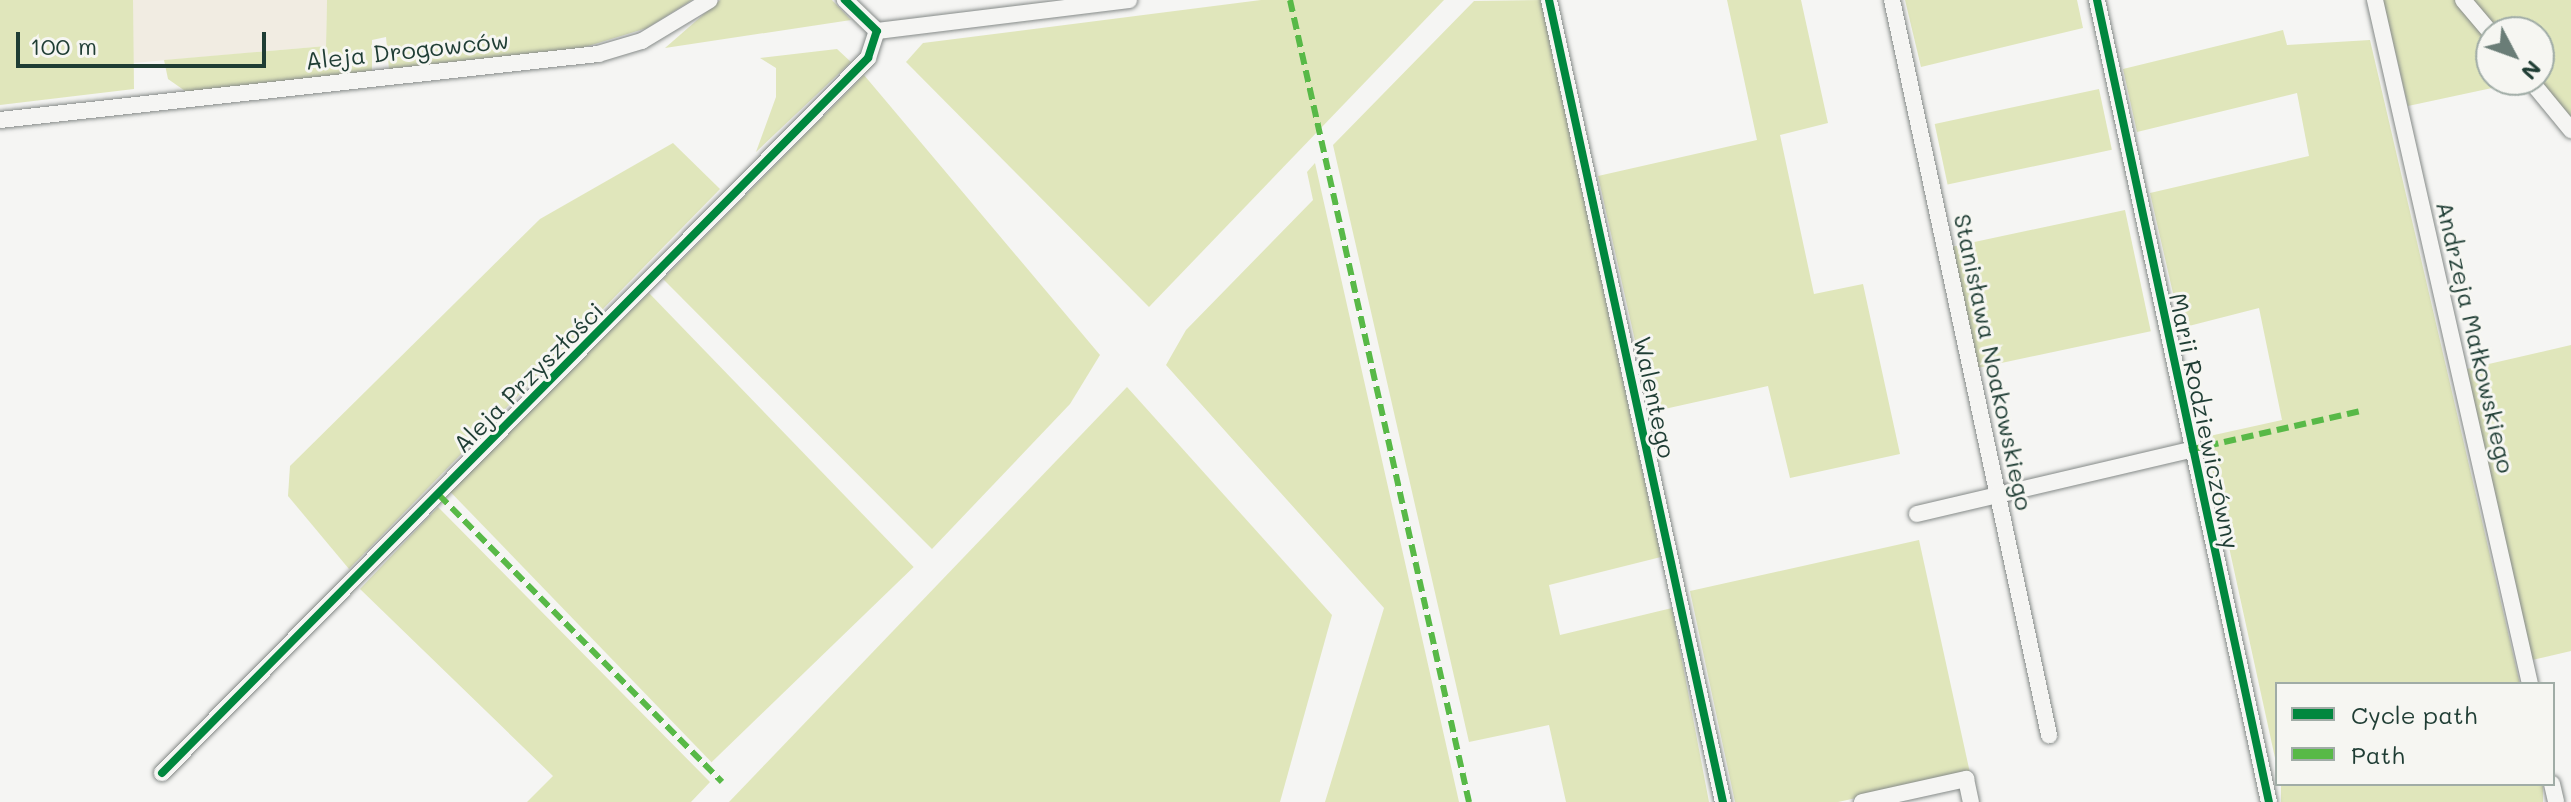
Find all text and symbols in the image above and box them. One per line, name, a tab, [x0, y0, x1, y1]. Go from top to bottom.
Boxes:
scale bar	[20, 16, 270, 66]
north arrow	[2475, 16, 2555, 96]
street label: Aleja Drogowców	[304, 25, 510, 75]
text: 100 m	[30, 30, 97, 61]
text: N	[2516, 55, 2548, 87]
street label: Andrzeja Małkowskiego	[2431, 198, 2521, 476]
street label: Stanisława Noakowskiego	[1948, 211, 2040, 513]
street label: Marii Rodziewiczówny	[2164, 290, 2246, 552]
street label: Aleja Przyszłości	[447, 296, 609, 458]
street label: Walentego	[1628, 333, 1682, 461]
legend	[2275, 682, 2555, 786]
text: Cycle path	[2351, 699, 2477, 730]
text: Path	[2351, 739, 2405, 770]

